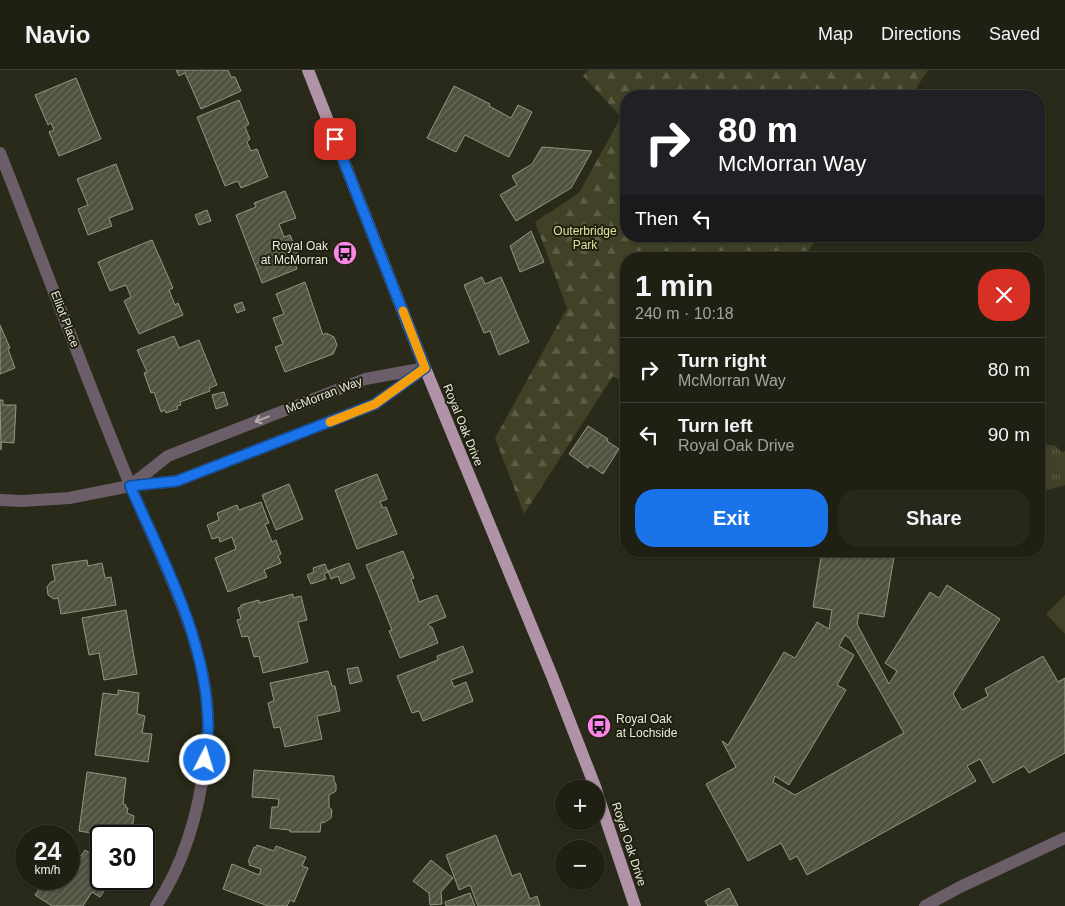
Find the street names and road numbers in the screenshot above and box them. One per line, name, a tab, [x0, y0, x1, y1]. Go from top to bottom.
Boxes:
street label: Elliot Place	[48, 289, 82, 350]
street label: McMorran Way	[284, 374, 364, 416]
street label: Royal Oak Drive	[440, 382, 486, 468]
street label: Royal Oak Drive	[609, 800, 649, 888]

